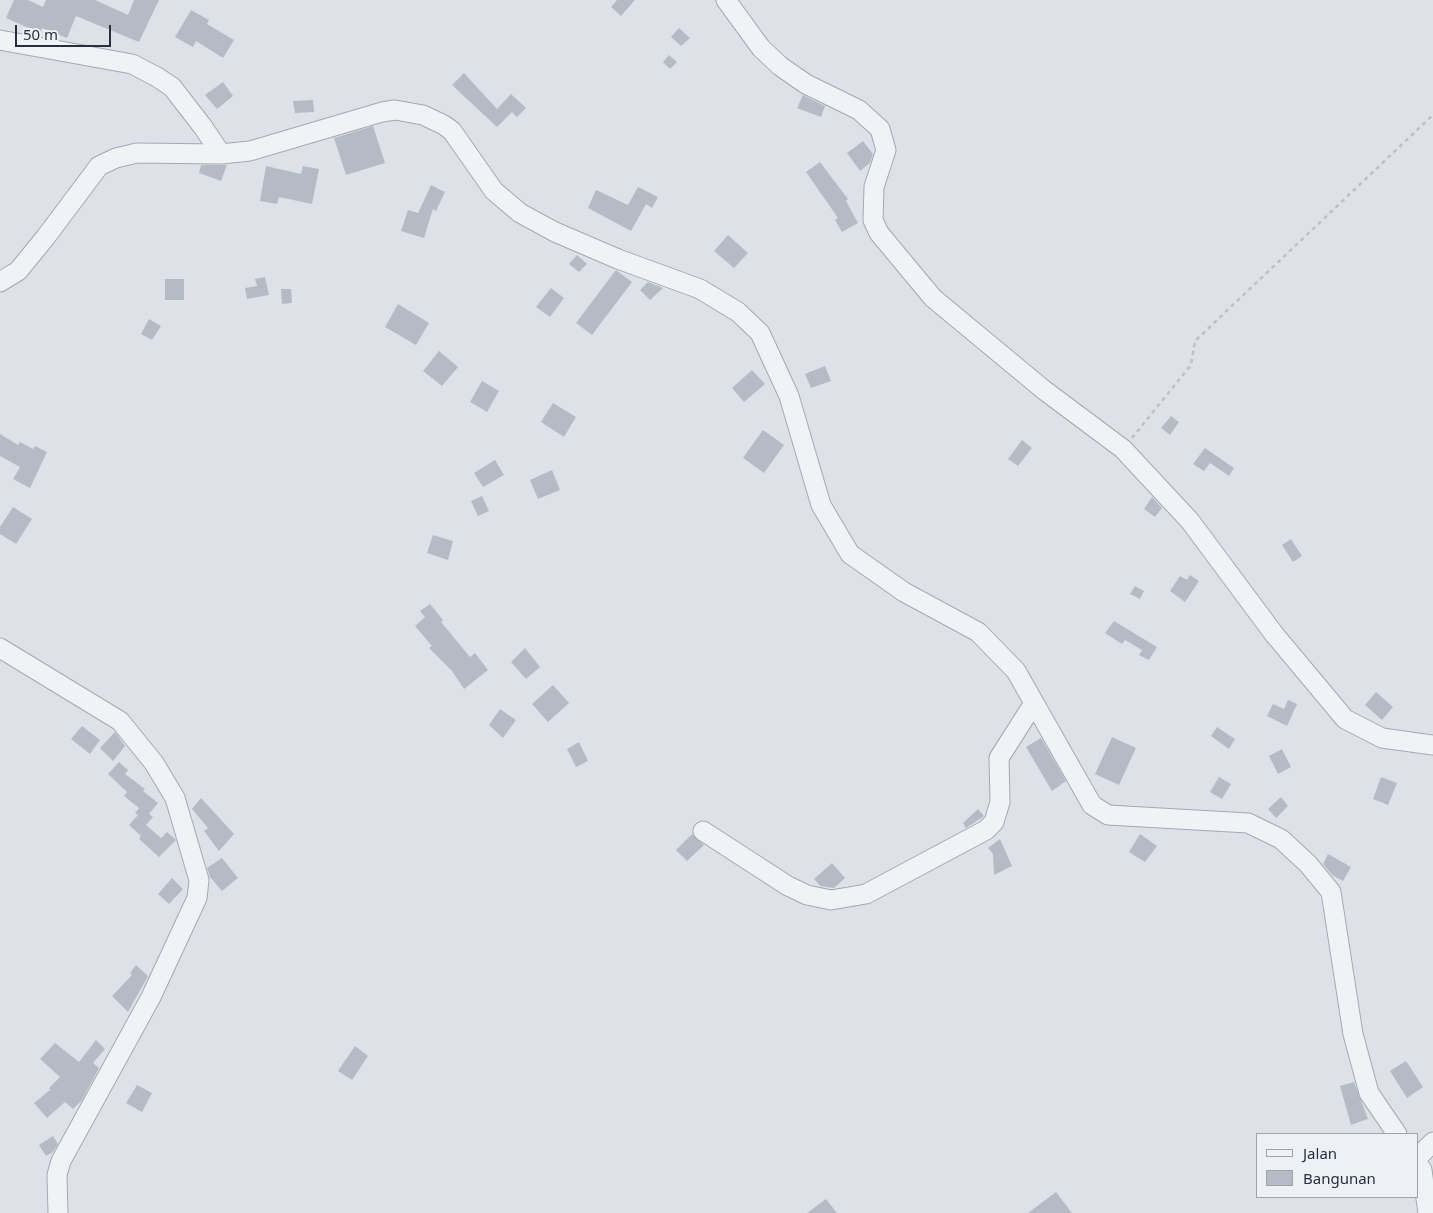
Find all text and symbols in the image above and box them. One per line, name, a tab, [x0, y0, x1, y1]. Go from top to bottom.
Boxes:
scale bar	[18, 15, 114, 47]
text: 50 m	[23, 24, 58, 44]
legend	[1256, 1133, 1418, 1198]
text: Jalan	[1303, 1143, 1337, 1163]
text: Bangunan	[1303, 1168, 1376, 1188]

